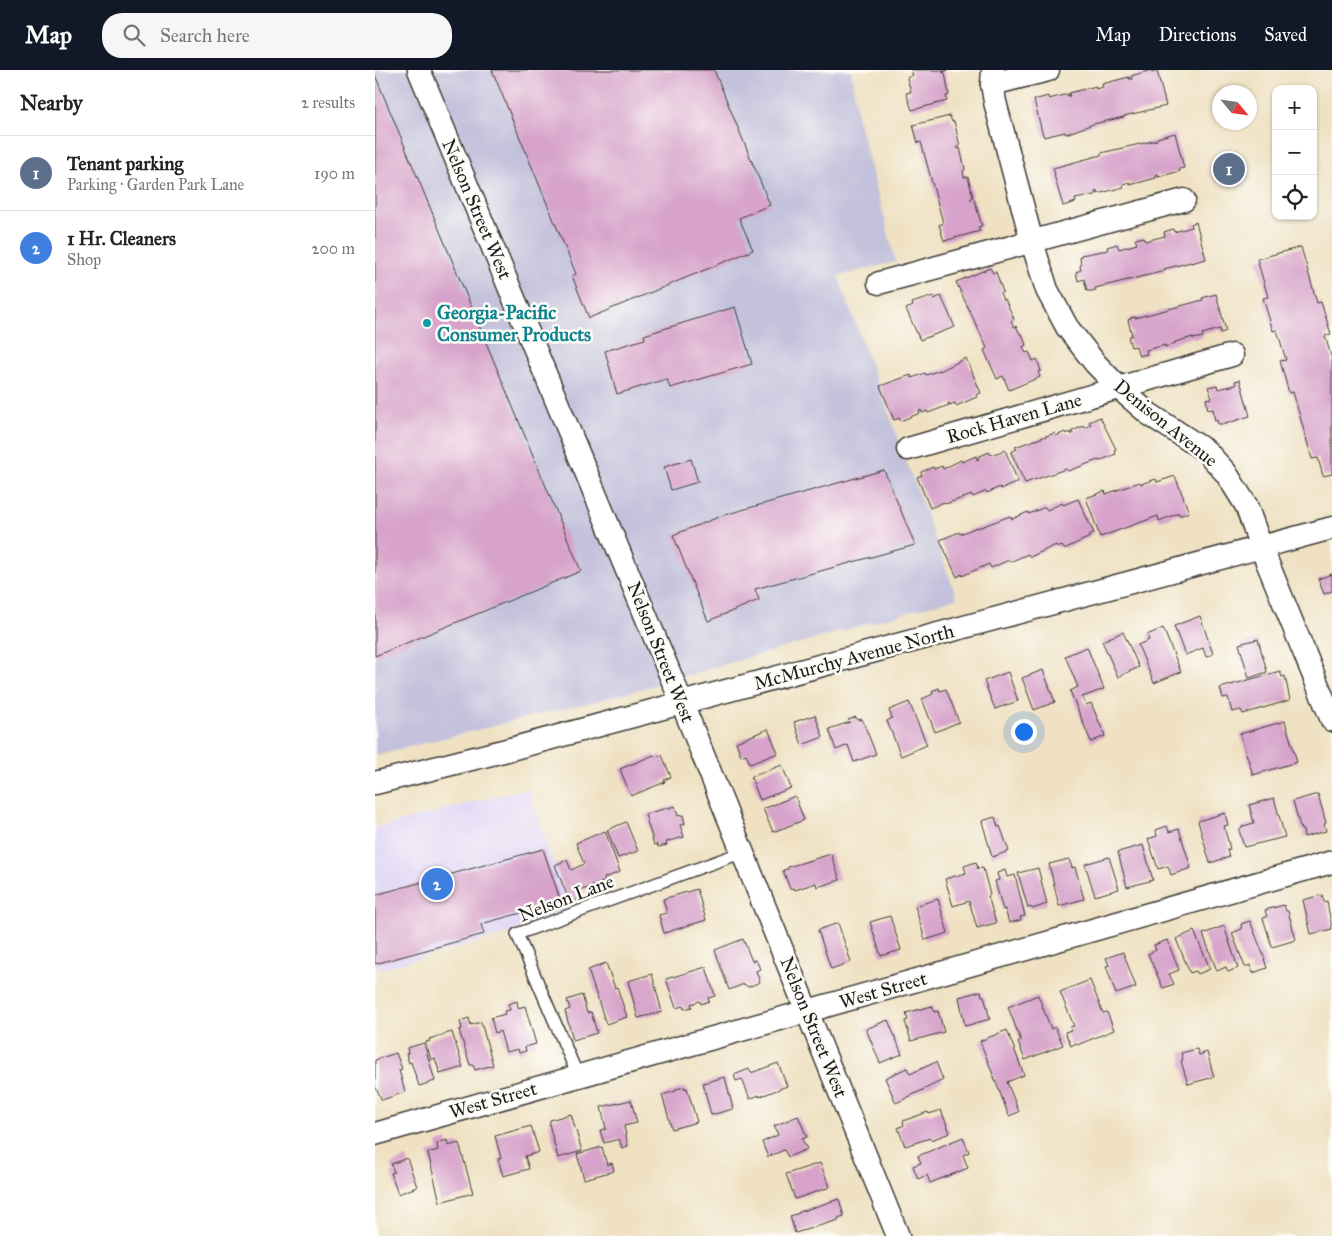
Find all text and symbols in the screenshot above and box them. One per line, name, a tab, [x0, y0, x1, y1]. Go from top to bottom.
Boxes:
search box	[102, 13, 452, 58]
text: Map	[25, 20, 72, 50]
icon: search	[120, 21, 148, 49]
text: Search here	[160, 24, 250, 47]
text: Map	[1095, 24, 1131, 46]
text: Directions	[1159, 24, 1236, 46]
text: Saved	[1264, 24, 1307, 46]
north arrow	[1212, 85, 1257, 130]
map controls	[1272, 85, 1317, 220]
button: +	[1272, 85, 1317, 130]
text: Nearby	[20, 90, 83, 116]
text: 2 results	[301, 93, 355, 112]
button: −	[1272, 130, 1317, 175]
street label: Nelson Street West	[437, 135, 517, 283]
pin: 1	[1213, 150, 1245, 188]
text: Tenant parking	[67, 152, 183, 175]
text: 1	[33, 164, 39, 183]
text: 190 m	[314, 164, 355, 183]
text: Parking · Garden Park Lane	[67, 175, 244, 194]
button: locate	[1272, 175, 1317, 220]
text: 1 Hr. Cleaners	[67, 227, 176, 250]
text: 2	[32, 239, 40, 258]
text: 200 m	[312, 239, 355, 258]
text: Shop	[67, 250, 101, 269]
place label: Georgia-Pacific Consumer Products	[437, 301, 591, 346]
marker: Georgia-Pacific Consumer Products	[421, 317, 433, 329]
street label: Denison Avenue	[1110, 374, 1222, 472]
street label: Rock Haven Lane	[944, 388, 1084, 448]
street label: Nelson Street West	[622, 578, 700, 726]
street label: McMurchy Avenue North	[751, 619, 957, 695]
your location	[1011, 719, 1037, 745]
pin: 2	[421, 865, 453, 903]
street label: Nelson Lane	[515, 869, 617, 927]
street label: Nelson Street West	[775, 953, 853, 1101]
street label: West Street	[837, 966, 930, 1013]
street label: West Street	[447, 1076, 540, 1123]

